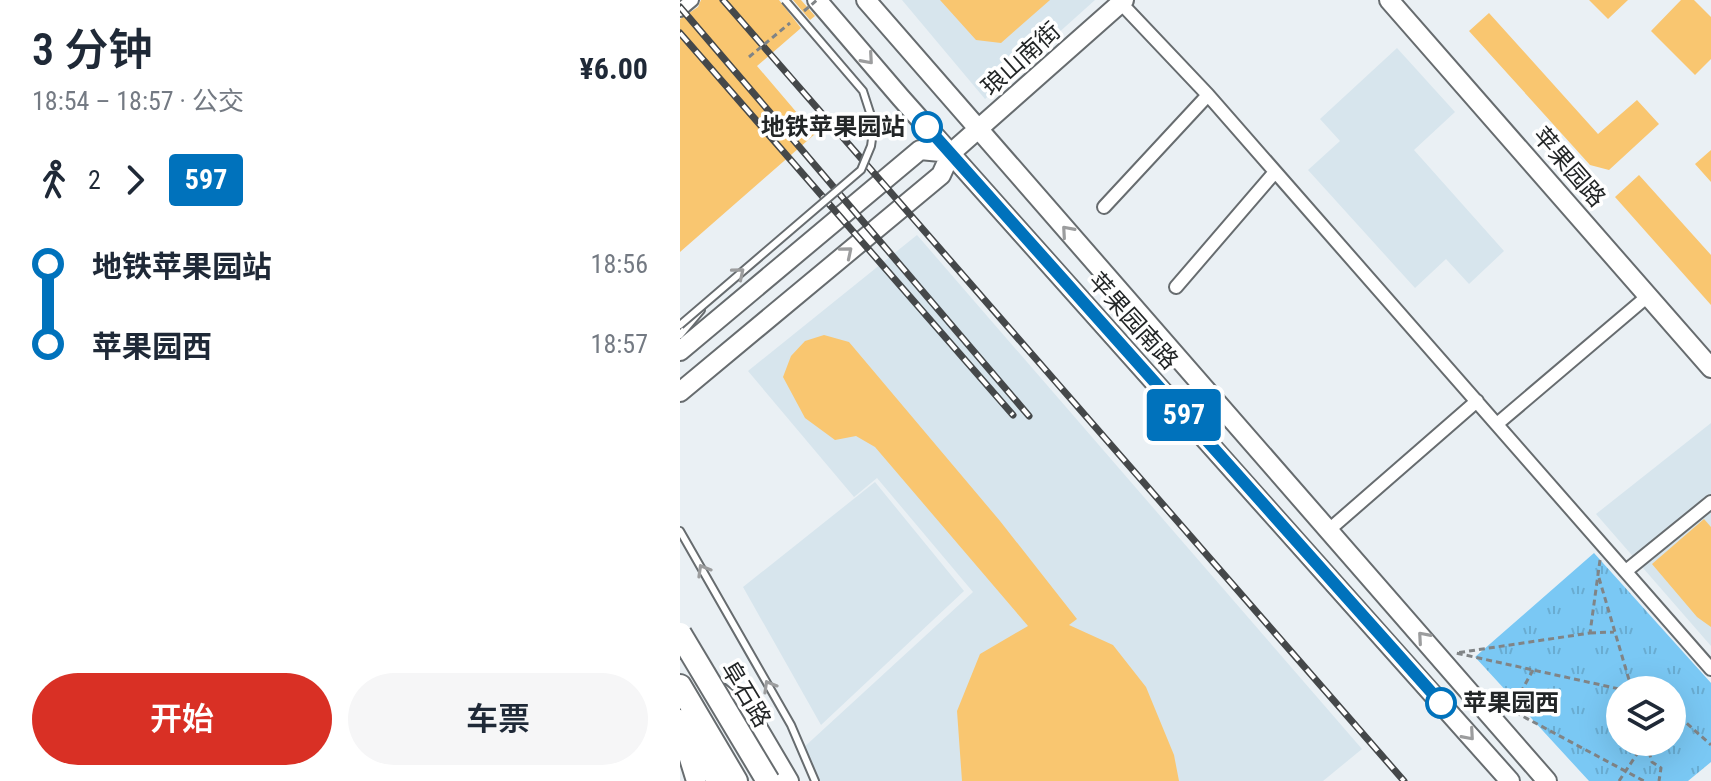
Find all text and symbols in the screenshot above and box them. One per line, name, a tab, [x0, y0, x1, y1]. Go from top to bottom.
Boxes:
street label: 琅山南街	[976, 16, 1066, 102]
text: 3 分钟	[32, 24, 152, 76]
one-way arrow	[858, 50, 873, 64]
text: ¥6.00	[580, 51, 648, 86]
text: 18:54 – 18:57 · 公交	[32, 86, 244, 116]
marker: 地铁苹果园站	[912, 112, 942, 142]
place label: 地铁苹果园站	[761, 113, 905, 141]
street label: 苹果园路	[1527, 122, 1611, 212]
icon: walk	[32, 158, 76, 202]
icon: forward	[113, 158, 157, 202]
text: 597	[185, 163, 227, 196]
text: 2	[88, 165, 101, 195]
one-way arrow	[1063, 225, 1077, 240]
one-way arrow	[838, 247, 853, 262]
text: 地铁苹果园站	[92, 249, 272, 284]
text: 18:56	[591, 249, 648, 279]
street label: 苹果园南路	[1082, 267, 1184, 375]
one-way arrow	[730, 268, 744, 283]
text: 苹果园西	[92, 329, 212, 364]
text: 18:57	[591, 329, 648, 359]
line badge: 597	[1138, 389, 1230, 441]
text: 597	[1163, 398, 1205, 431]
one-way arrow	[697, 564, 713, 579]
one-way arrow	[1418, 632, 1433, 647]
street label: 阜石路	[715, 656, 777, 732]
button: 开始	[32, 673, 332, 765]
button: 车票	[348, 673, 648, 765]
map controls	[1606, 676, 1686, 756]
button: layers	[1606, 676, 1686, 756]
one-way arrow	[763, 680, 779, 695]
marker: 苹果园西	[1426, 688, 1456, 718]
place label: 苹果园西	[1463, 689, 1559, 717]
one-way arrow	[1459, 725, 1474, 740]

